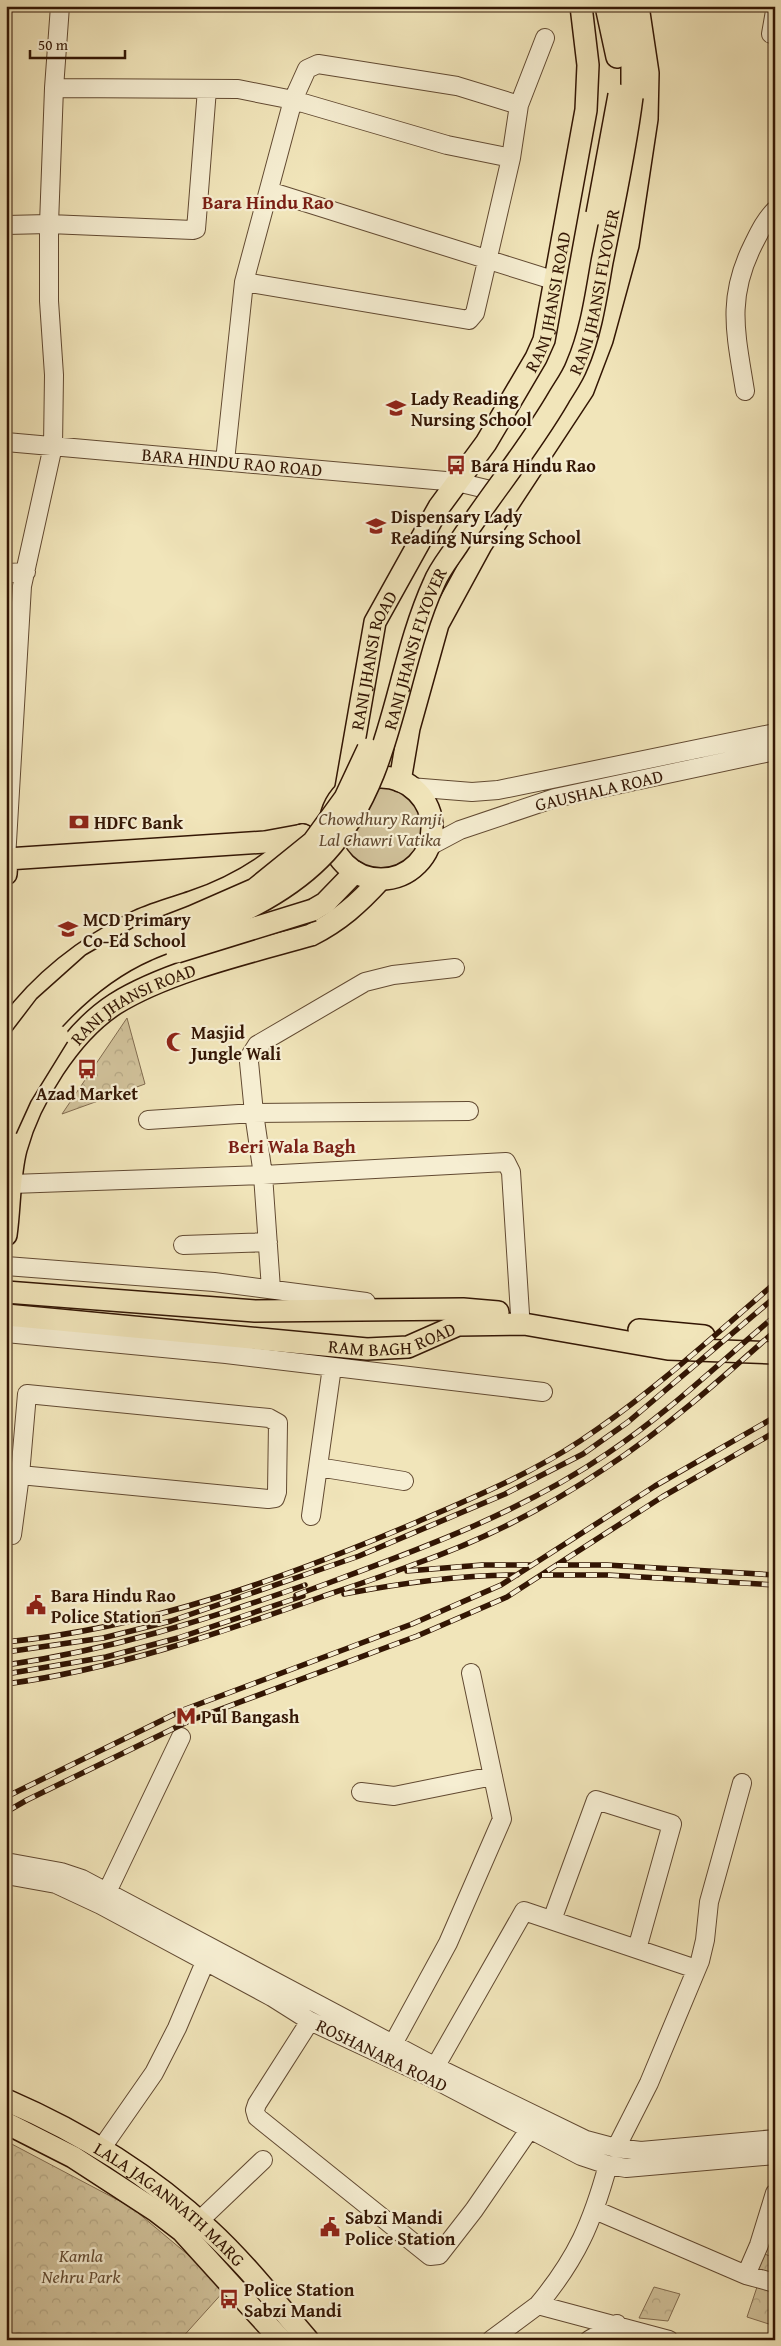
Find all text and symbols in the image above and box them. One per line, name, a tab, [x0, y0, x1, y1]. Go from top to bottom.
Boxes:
scale bar	[30, 28, 125, 60]
text: 50 m	[38, 34, 69, 55]
district label: Bara Hindu Rao	[202, 188, 334, 216]
street label: RANI JHANSI FLYOVER	[561, 206, 626, 379]
street label: RANI JHANSI ROAD	[517, 229, 577, 377]
place label: Lady Reading Nursing School	[411, 385, 532, 433]
school or university icon: Lady Reading Nursing School	[385, 397, 407, 419]
street label: BARA HINDU RAO ROAD	[141, 441, 323, 483]
place label: Bara Hindu Rao	[471, 452, 596, 479]
bus stop icon: Bara Hindu Rao	[445, 454, 467, 476]
place label: Dispensary Lady Reading Nursing School	[391, 503, 582, 551]
school or university icon: Dispensary Lady Reading Nursing School	[365, 515, 387, 537]
street label: RANI JHANSI FLYOVER	[376, 561, 453, 733]
street label: RANI JHANSI ROAD	[343, 585, 404, 732]
street label: GAUSHALA ROAD	[532, 762, 666, 818]
park label: Chowdhury Ramji Lal Chawri Vatika	[318, 805, 442, 853]
place label: HDFC Bank	[94, 809, 184, 836]
bank icon: HDFC Bank	[68, 811, 90, 833]
place label: MCD Primary Co-Ed School	[83, 906, 192, 954]
school or university icon: MCD Primary Co-Ed School	[57, 918, 79, 940]
street label: RANI JHANSI ROAD	[63, 956, 199, 1051]
place label: Masjid Jungle Wali	[188, 1019, 281, 1067]
mosque icon: Masjid Jungle Wali	[165, 1031, 187, 1053]
bus stop icon: Azad Market	[76, 1058, 98, 1080]
place label: Azad Market	[36, 1080, 138, 1107]
district label: Beri Wala Bagh	[228, 1132, 357, 1160]
street label: RAM BAGH ROAD	[327, 1314, 460, 1363]
place label: Bara Hindu Rao Police Station	[51, 1582, 176, 1630]
public building icon: Bara Hindu Rao Police Station	[25, 1594, 47, 1616]
place label: Pul Bangash	[201, 1703, 300, 1730]
metro station icon: Pul Bangash	[175, 1705, 197, 1727]
street label: ROSHANARA ROAD	[312, 2011, 452, 2099]
street label: LALA JAGANNATH MARG	[89, 2134, 252, 2272]
place label: Sabzi Mandi Police Station	[345, 2204, 456, 2252]
public building icon: Sabzi Mandi Police Station	[319, 2216, 341, 2238]
park label: Kamla Nehru Park	[41, 2242, 121, 2290]
place label: Police Station Sabzi Mandi	[244, 2276, 355, 2324]
bus stop icon: Police Station Sabzi Mandi	[218, 2288, 240, 2310]

